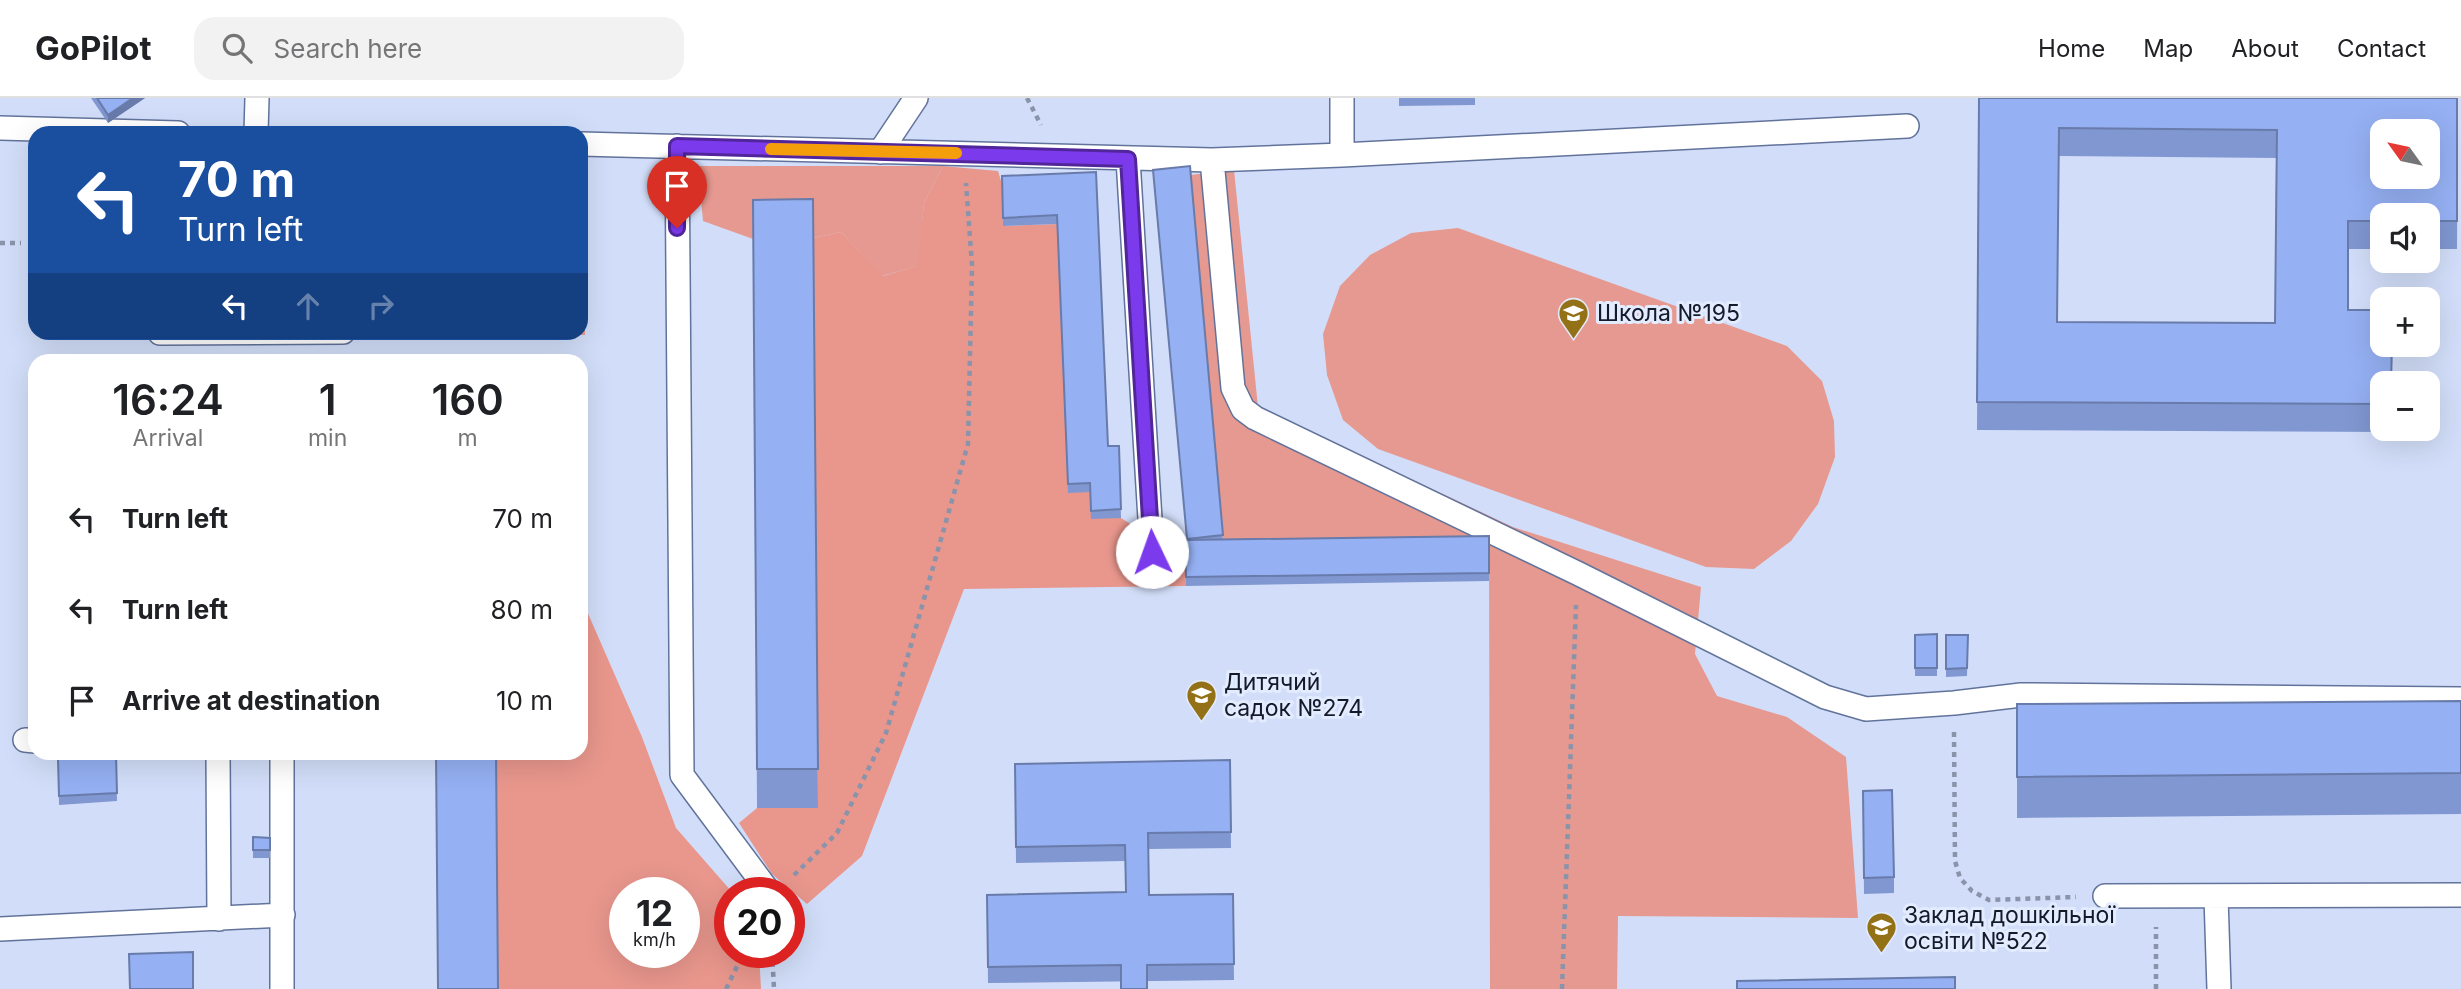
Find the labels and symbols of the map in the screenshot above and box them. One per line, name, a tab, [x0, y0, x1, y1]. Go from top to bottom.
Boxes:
north arrow	[2370, 119, 2440, 189]
pin	[647, 156, 707, 228]
school or university icon: Школа №195	[1557, 296, 1591, 340]
place label: Школа №195	[1597, 299, 1740, 327]
position arrow	[1115, 515, 1189, 589]
place label: Дитячий садок №274	[1224, 668, 1363, 722]
school or university icon: Дитячий садок №274	[1184, 678, 1218, 722]
speed limit sign: 20	[714, 877, 805, 968]
place label: Заклад дошкільної освіти №522	[1904, 901, 2116, 955]
school or university icon: Заклад дошкільної освіти №522	[1864, 911, 1898, 955]

